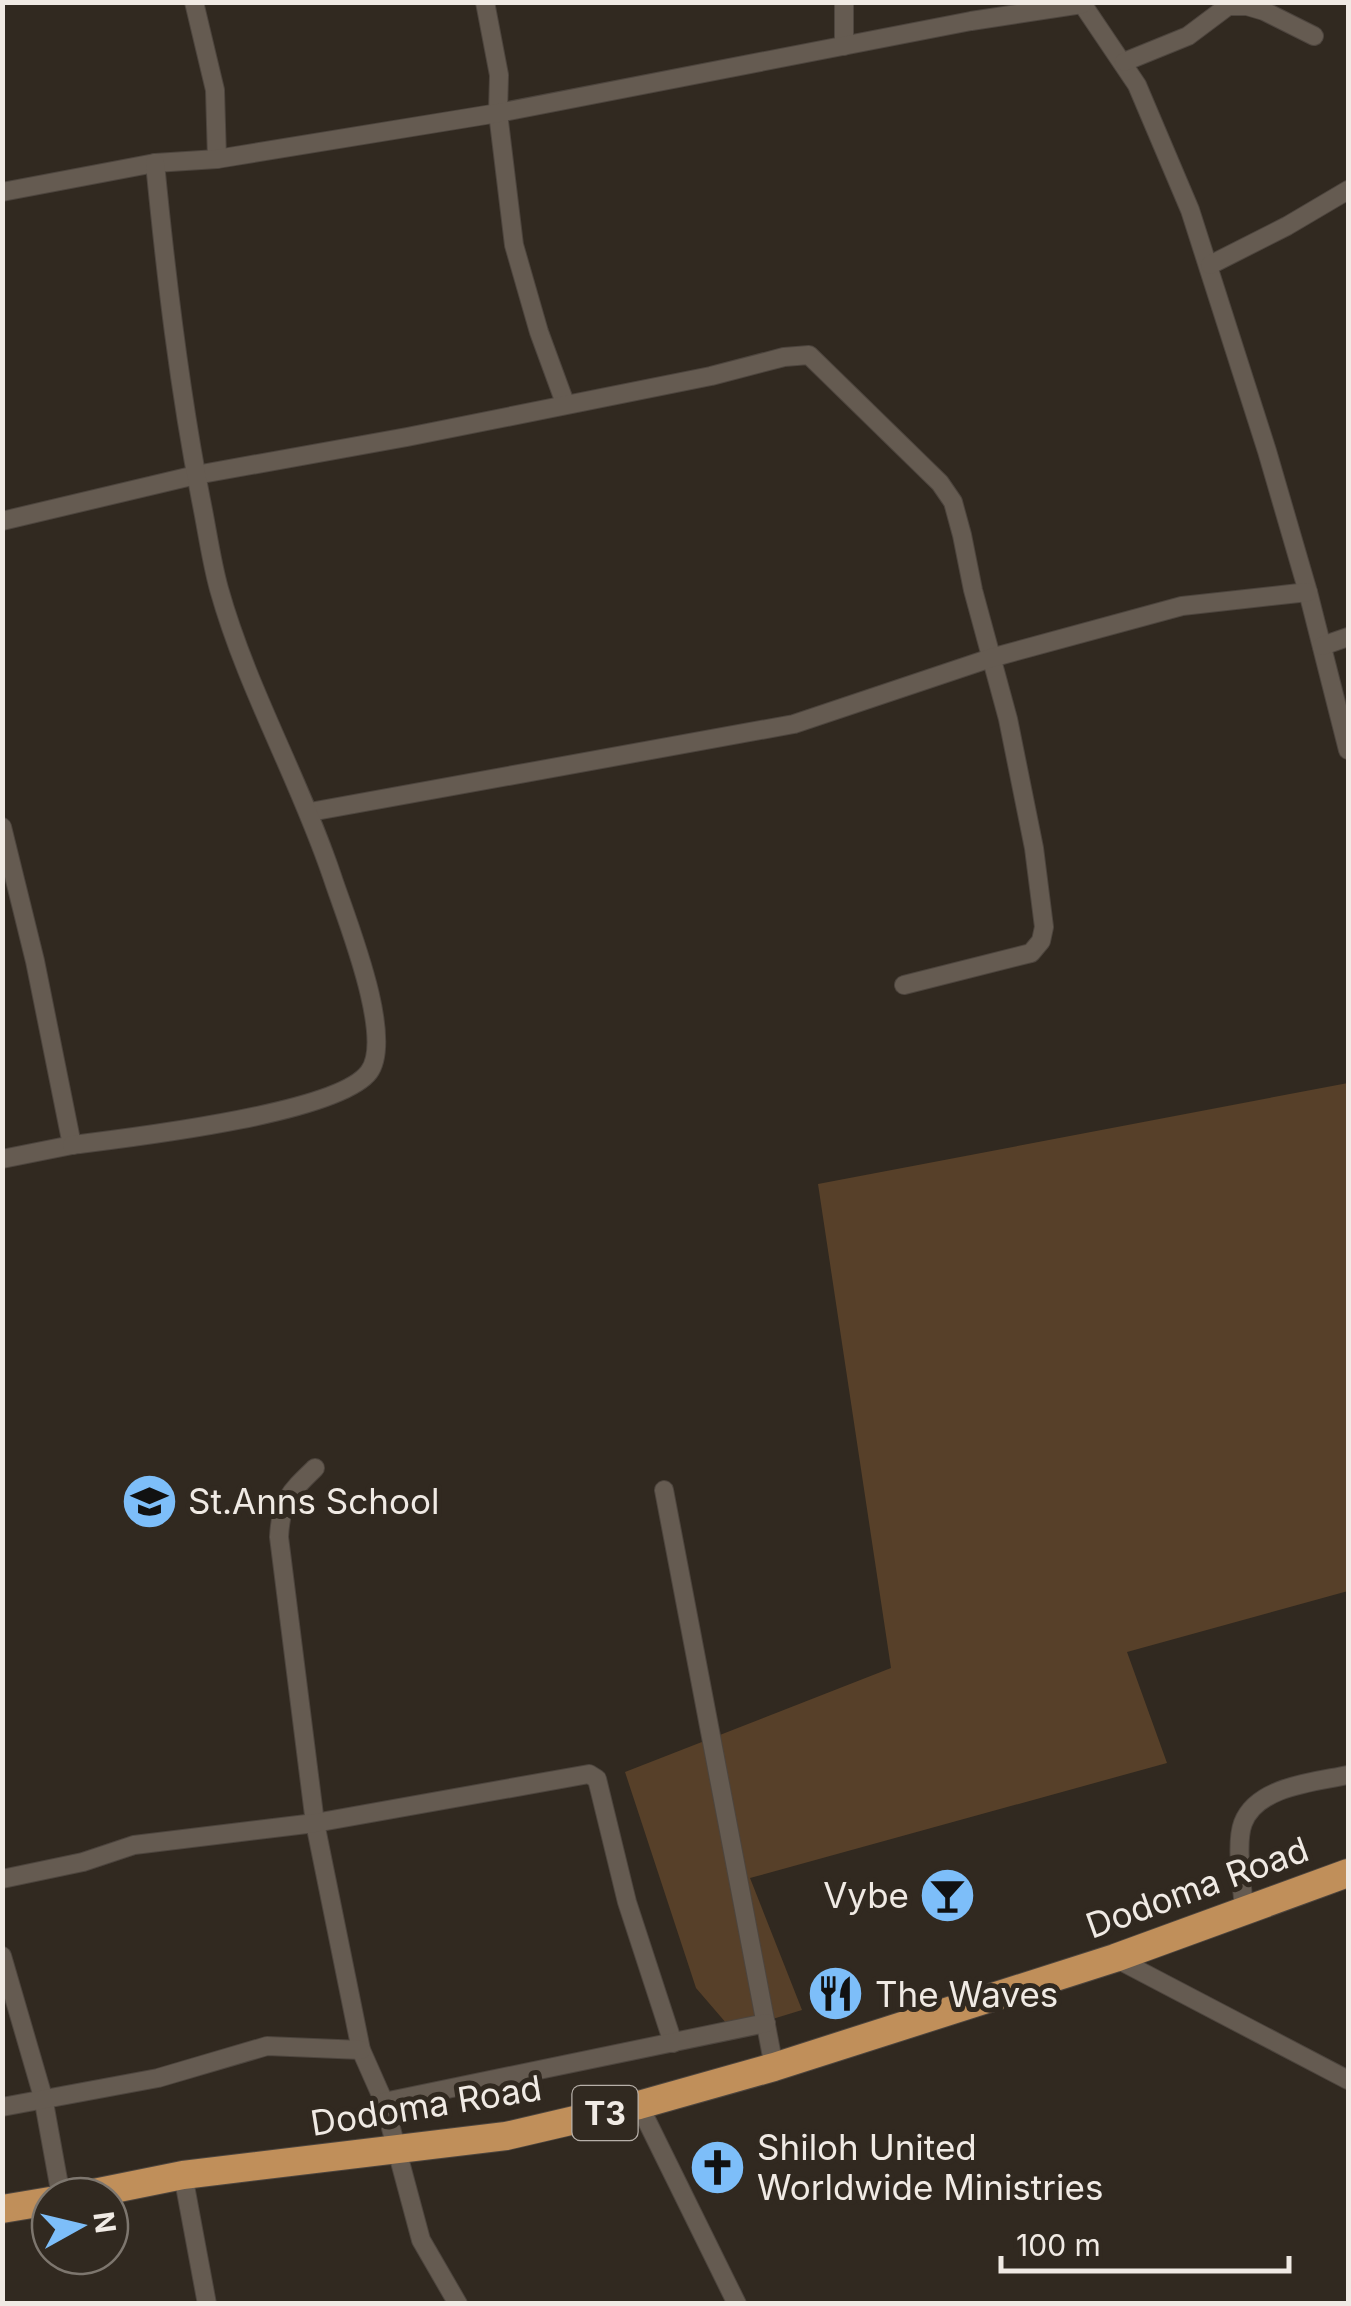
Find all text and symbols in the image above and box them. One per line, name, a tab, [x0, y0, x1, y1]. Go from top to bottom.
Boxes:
school or university icon: St.Anns School	[119, 1471, 179, 1531]
place label: St.Anns School	[188, 1480, 439, 1522]
street label: Dodoma Road	[1080, 1827, 1314, 1947]
bar icon: Vybe	[918, 1865, 978, 1925]
place label: Vybe	[823, 1874, 909, 1916]
restaurant icon: The Waves	[806, 1964, 866, 2024]
place label: The Waves	[875, 1973, 1058, 2015]
street label: Dodoma Road	[308, 2066, 544, 2144]
road number: T3	[572, 2086, 638, 2140]
place label: Shiloh United Worldwide Ministries	[757, 2126, 1103, 2208]
church icon: Shiloh United Worldwide Ministries	[688, 2137, 748, 2197]
north arrow	[30, 2176, 130, 2276]
text: N	[86, 2210, 123, 2235]
scale bar	[1001, 2211, 1288, 2273]
text: 100 m	[1016, 2227, 1101, 2263]

